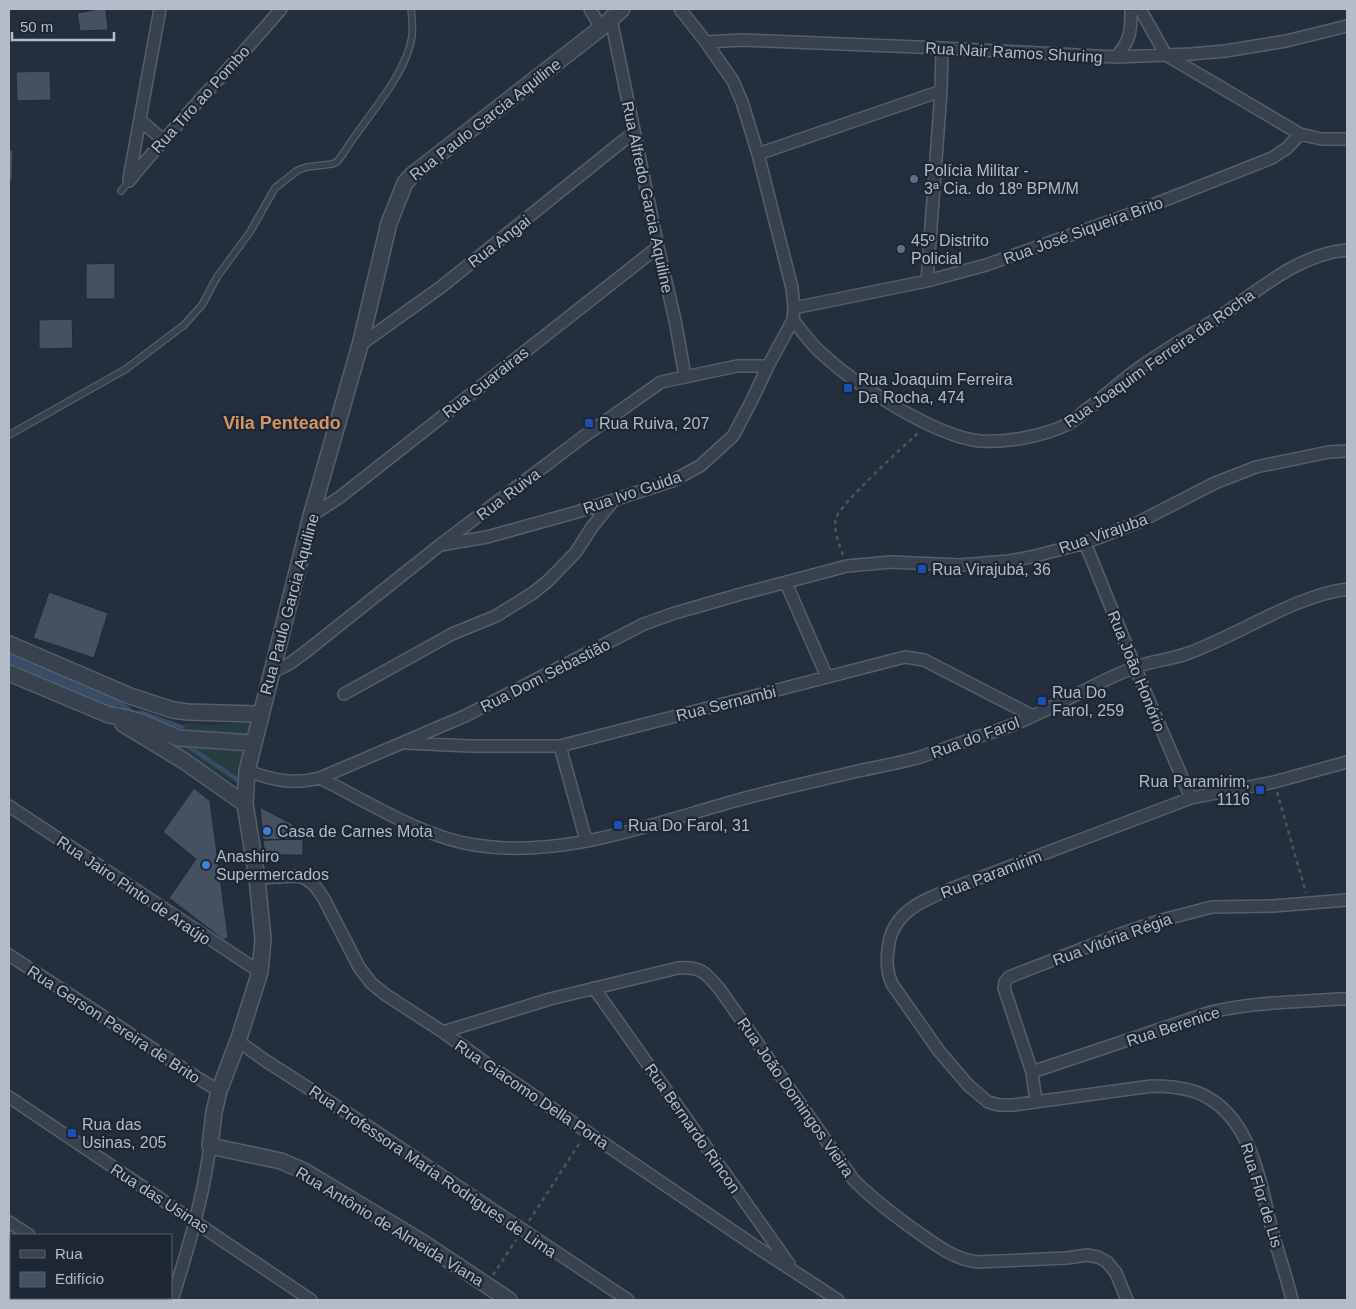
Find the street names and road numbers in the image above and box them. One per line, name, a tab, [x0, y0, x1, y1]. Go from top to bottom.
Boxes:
street label: Rua Nair Ramos Shuring	[925, 39, 1103, 66]
street label: Rua Tiro ao Pombo	[148, 42, 253, 156]
street label: Rua Paulo Garcia Aquiline	[406, 55, 564, 184]
street label: Rua Alfredo Garcia Aquiline	[619, 100, 676, 295]
street label: Rua José Siqueira Brito	[1001, 194, 1165, 267]
street label: Rua Angai	[465, 212, 534, 271]
street label: Rua Joaquim Ferreira da Rocha	[1061, 286, 1257, 431]
street label: Rua Guarairas	[439, 344, 532, 421]
street label: Rua Ruiva	[473, 465, 543, 524]
street label: Rua Ivo Guida	[581, 468, 683, 517]
street label: Rua Virajuba	[1057, 510, 1150, 557]
street label: Rua Paulo Garcia Aquiline	[257, 512, 322, 697]
street label: Rua João Honório	[1104, 608, 1169, 734]
street label: Rua Dom Sebastião	[478, 635, 613, 716]
street label: Rua Sernambi	[674, 683, 778, 724]
street label: Rua do Farol	[929, 714, 1022, 761]
street label: Rua Jairo Pinto de Araújo	[54, 833, 214, 948]
street label: Rua Paramirim	[938, 847, 1044, 902]
street label: Rua Vitória Régia	[1050, 910, 1174, 969]
street label: Rua Gerson Pereira de Brito	[24, 962, 203, 1087]
street label: Rua Berenice	[1124, 1003, 1222, 1050]
street label: Rua João Domingos Vieira	[734, 1015, 857, 1180]
street label: Rua Giacomo Della Porta	[452, 1037, 612, 1152]
street label: Rua Bernardo Rincon	[641, 1060, 744, 1196]
street label: Rua Professora Maria Rodrigues de Lima	[306, 1082, 560, 1261]
street label: Rua Flor de Lis	[1238, 1141, 1286, 1250]
street label: Rua das Usinas	[108, 1161, 212, 1236]
street label: Rua Antônio de Almeida Viana	[293, 1164, 487, 1289]

